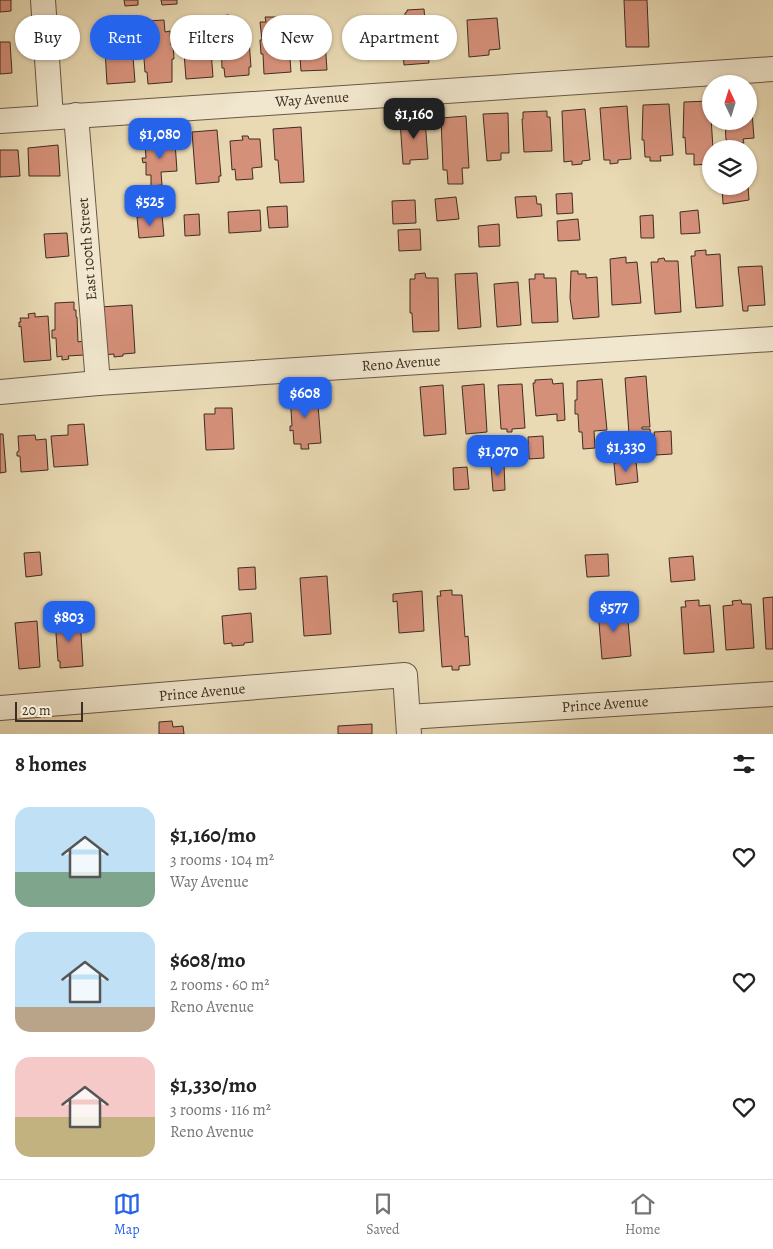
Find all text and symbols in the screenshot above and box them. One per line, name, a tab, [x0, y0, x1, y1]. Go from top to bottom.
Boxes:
chip: Buy	[15, 15, 80, 60]
chip: Rent	[90, 15, 160, 60]
chip: Filters	[170, 15, 252, 60]
chip: New	[262, 15, 332, 60]
chip: Apartment	[342, 15, 457, 60]
north arrow	[702, 75, 758, 130]
map controls	[702, 75, 757, 195]
street label: Way Avenue	[273, 86, 350, 112]
pin: $1,160	[373, 98, 455, 140]
text: $1,160	[395, 103, 433, 125]
pin: $1,080	[119, 118, 201, 160]
text: $1,080	[139, 123, 181, 145]
button: layers	[702, 140, 757, 195]
pin: $525	[120, 184, 180, 227]
text: $525	[136, 190, 164, 212]
street label: East 100th Street	[73, 197, 101, 301]
street label: Reno Avenue	[361, 350, 441, 376]
pin: $608	[275, 376, 335, 419]
text: $608	[290, 382, 320, 404]
pin: $1,330	[585, 430, 667, 473]
pin: $1,070	[457, 434, 539, 477]
text: $1,330	[606, 436, 646, 458]
text: $1,070	[478, 440, 518, 462]
pin: $577	[584, 590, 644, 633]
text: $577	[600, 596, 628, 618]
pin: $803	[39, 600, 99, 643]
text: $803	[54, 606, 84, 628]
street label: Prince Avenue	[158, 678, 246, 706]
street label: Prince Avenue	[561, 691, 649, 717]
scale bar	[15, 699, 82, 722]
text: 20 m	[22, 701, 51, 720]
text: 8 homes	[15, 750, 87, 778]
icon: filters	[730, 750, 758, 778]
text: $1,160/mo	[170, 821, 256, 849]
icon: home	[55, 827, 115, 887]
icon: heart	[730, 843, 758, 871]
text: 3 rooms · 104 m²	[170, 849, 274, 871]
text: Way Avenue	[170, 871, 249, 893]
text: $608/mo	[170, 946, 246, 974]
icon: home	[55, 952, 115, 1012]
icon: heart	[730, 968, 758, 996]
text: 2 rooms · 60 m²	[170, 974, 270, 996]
text: Reno Avenue	[170, 996, 254, 1018]
text: $1,330/mo	[170, 1071, 257, 1099]
icon: home	[55, 1077, 115, 1137]
icon: heart	[730, 1093, 758, 1121]
text: 3 rooms · 116 m²	[170, 1099, 271, 1121]
text: Reno Avenue	[170, 1121, 254, 1143]
tab: Map	[113, 1190, 141, 1239]
tab: Saved	[366, 1190, 400, 1239]
tab: Home	[625, 1190, 660, 1239]

